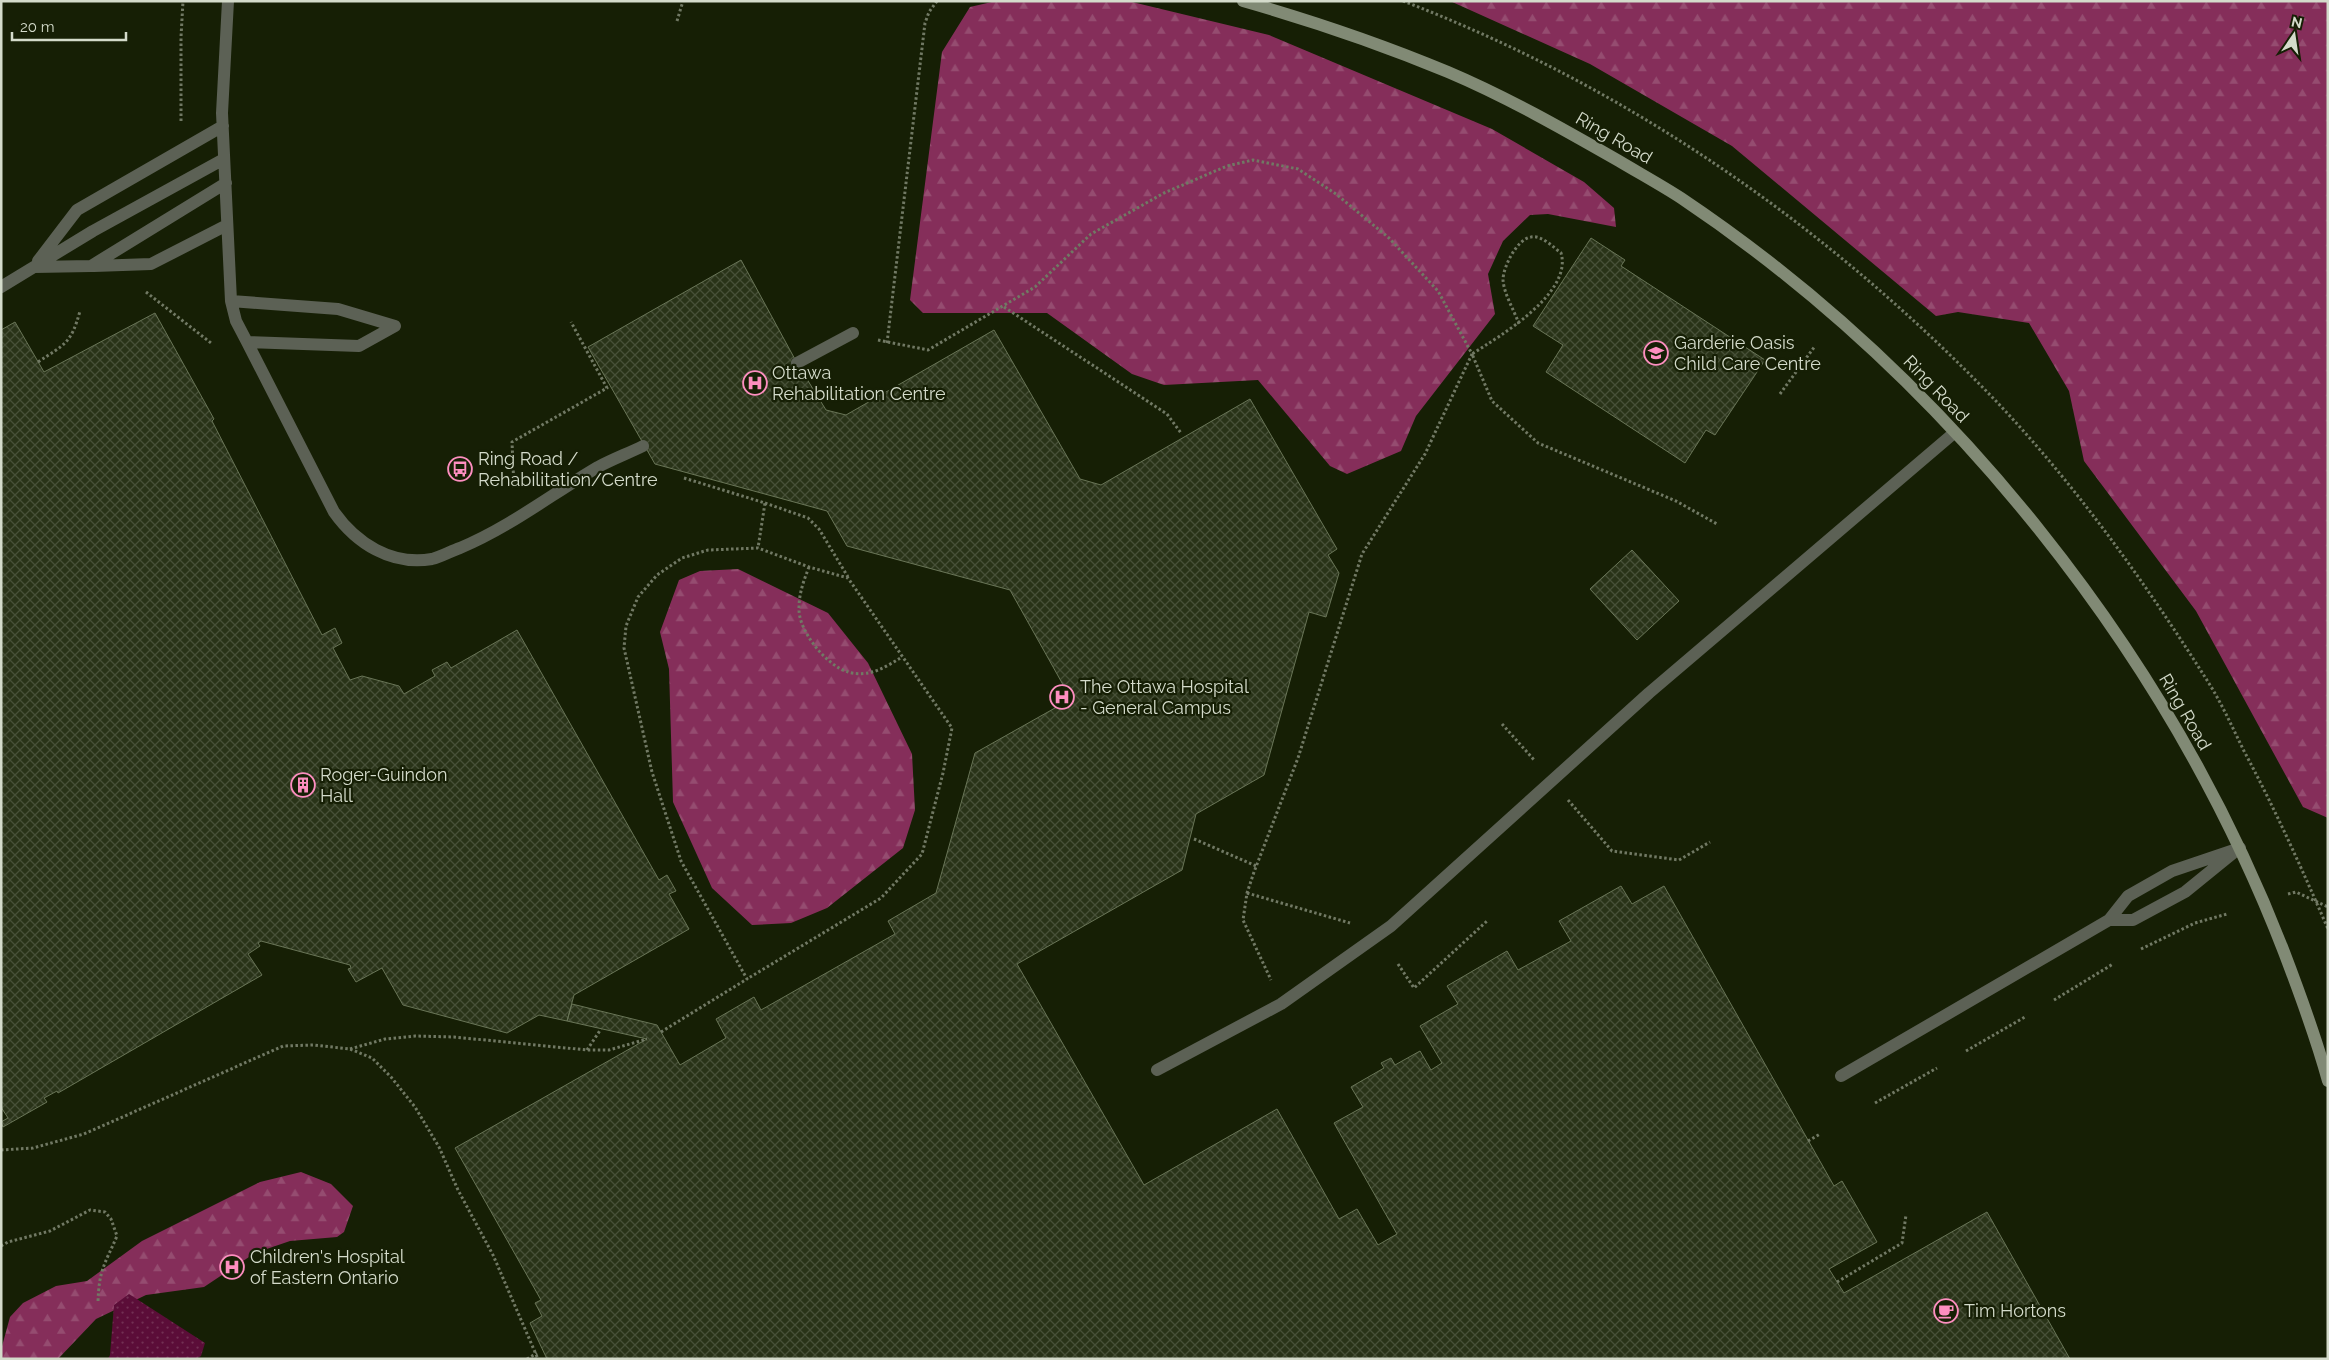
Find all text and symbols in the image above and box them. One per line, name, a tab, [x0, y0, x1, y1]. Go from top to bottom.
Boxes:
scale bar	[12, 10, 126, 42]
north arrow	[2269, 10, 2319, 60]
text: N	[2290, 13, 2304, 31]
text: 20 m	[20, 18, 55, 36]
street label: Ring Road	[1572, 107, 1656, 168]
place label: Garderie Oasis Child Care Centre	[1674, 332, 1821, 374]
school or university icon: Garderie Oasis Child Care Centre	[1643, 340, 1669, 366]
street label: Ring Road	[1899, 351, 1973, 427]
place label: Ottawa Rehabilitation Centre	[772, 362, 946, 404]
hospital icon: Ottawa Rehabilitation Centre	[742, 370, 768, 396]
place label: Ring Road / Rehabilitation/Centre	[478, 448, 658, 490]
bus stop icon: Ring Road / Rehabilitation/Centre	[447, 456, 473, 482]
street label: Ring Road	[2155, 670, 2216, 754]
place label: The Ottawa Hospital - General Campus	[1080, 676, 1249, 718]
hospital icon: The Ottawa Hospital - General Campus	[1049, 684, 1075, 710]
place label: Roger-Guindon Hall	[320, 764, 448, 806]
building icon: Roger-Guindon Hall	[290, 772, 316, 798]
place label: Children's Hospital of Eastern Ontario	[250, 1246, 405, 1288]
hospital icon: Children's Hospital of Eastern Ontario	[219, 1254, 245, 1280]
cafe icon: Tim Hortons	[1933, 1298, 1959, 1324]
place label: Tim Hortons	[1964, 1300, 2066, 1321]

